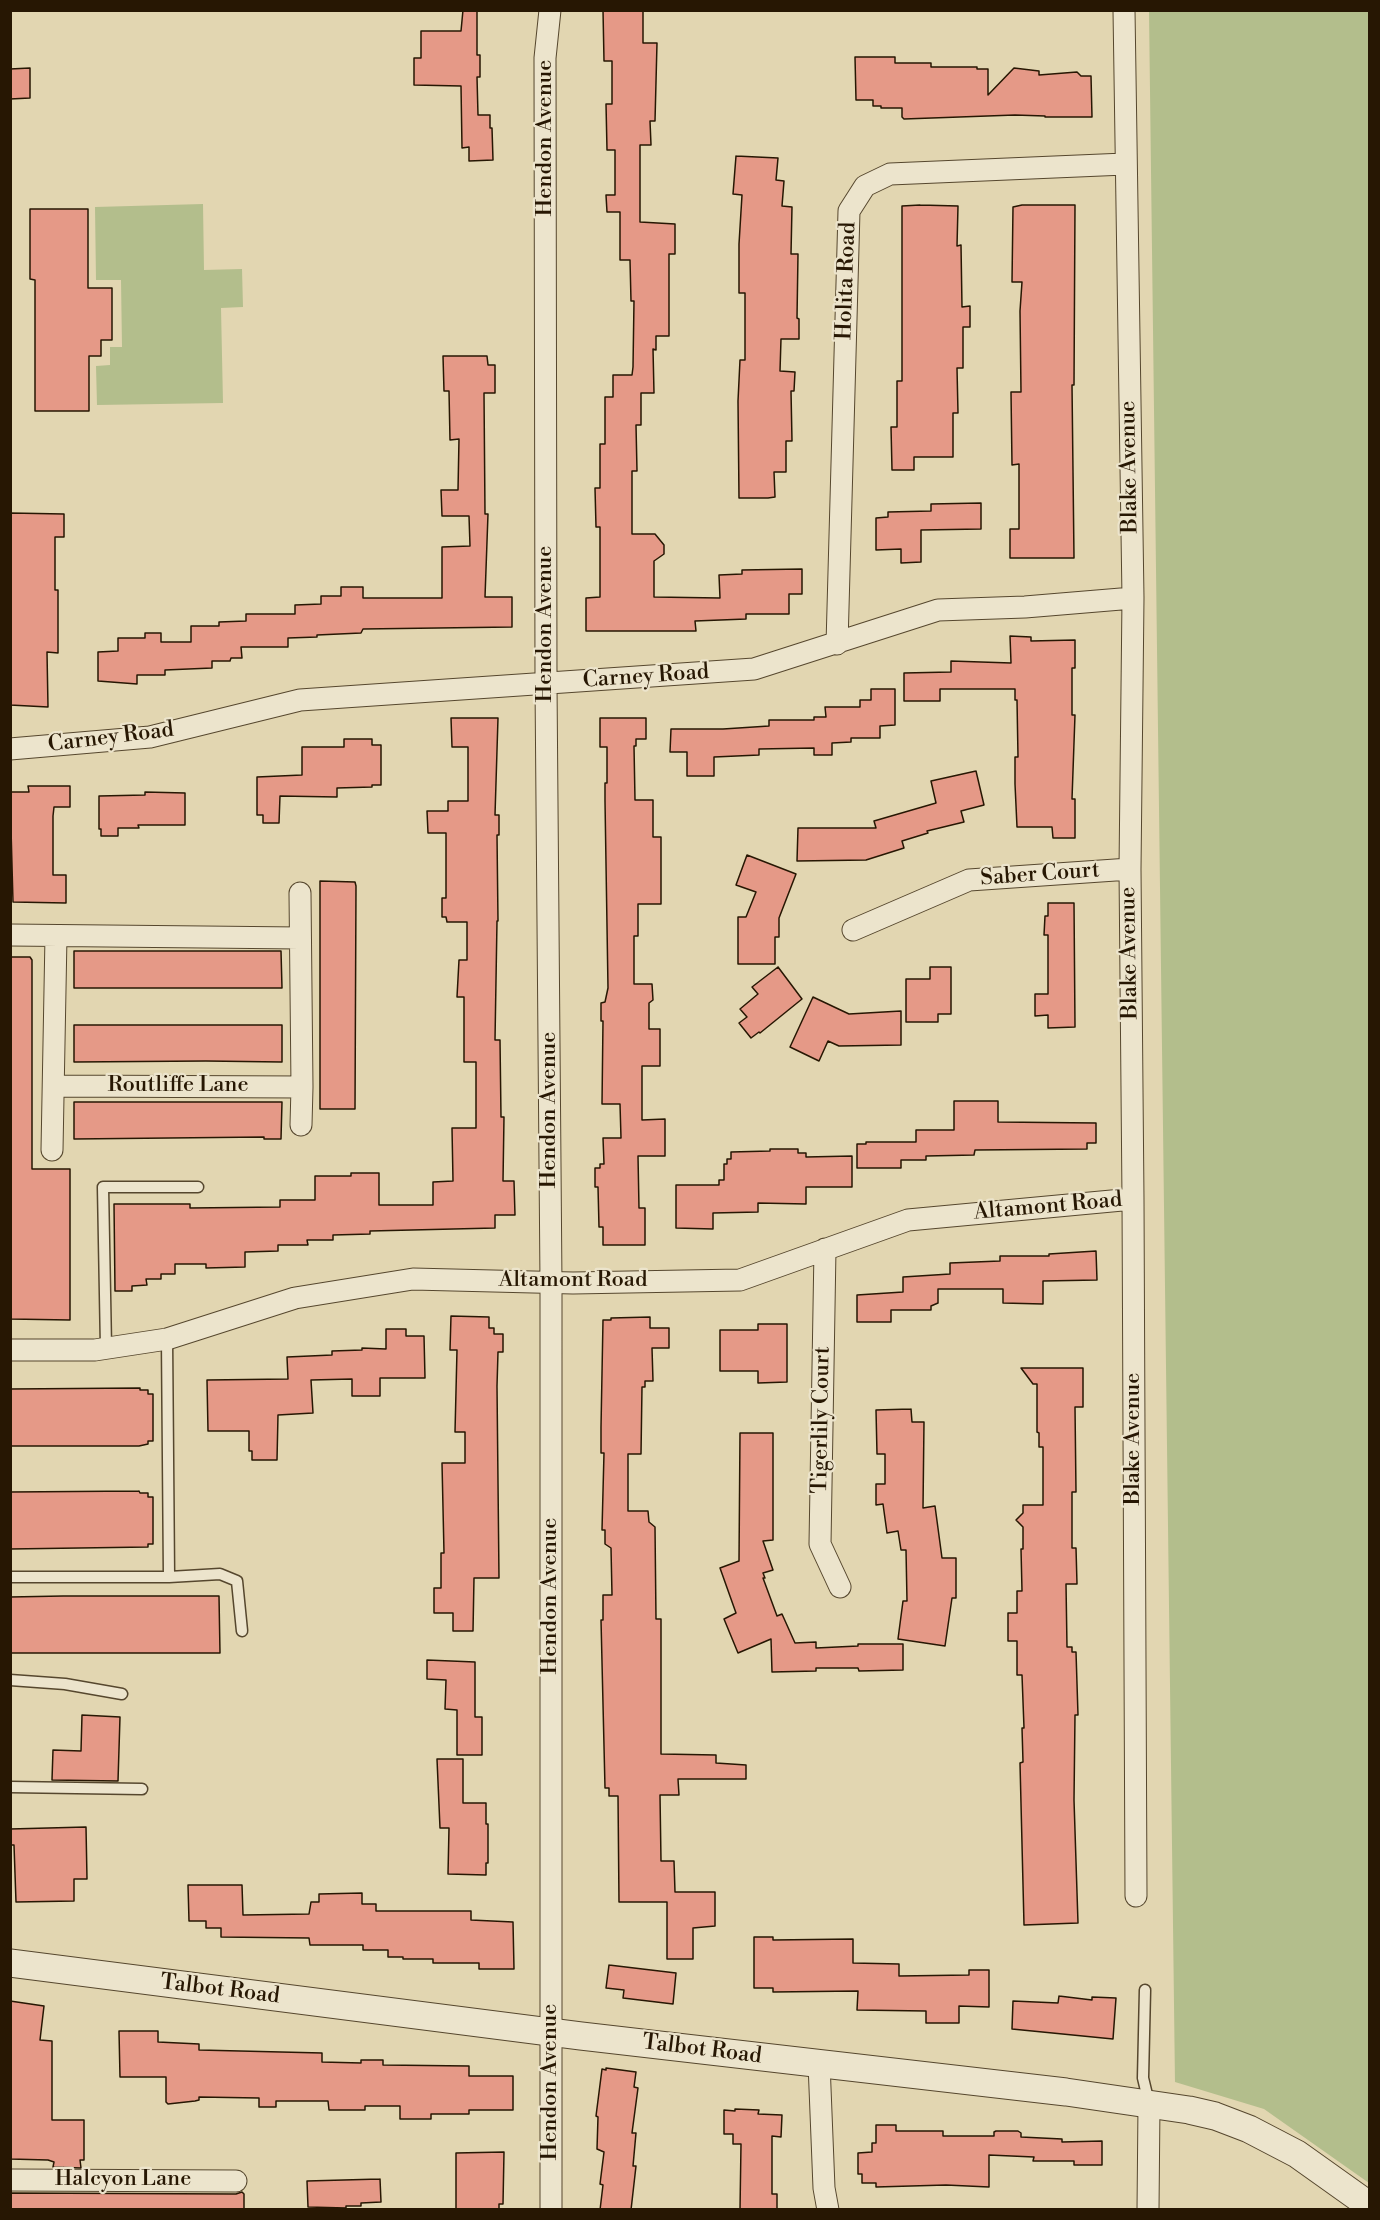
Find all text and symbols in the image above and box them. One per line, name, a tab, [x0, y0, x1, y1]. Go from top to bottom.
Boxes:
street label: Hendon Avenue	[533, 60, 559, 216]
street label: Holita Road	[832, 221, 862, 341]
street label: Blake Avenue	[1116, 400, 1144, 534]
street label: Hendon Avenue	[533, 546, 559, 702]
street label: Carney Road	[582, 659, 710, 695]
street label: Carney Road	[47, 717, 175, 759]
street label: Saber Court	[980, 858, 1100, 892]
street label: Blake Avenue	[1116, 886, 1144, 1020]
street label: Hendon Avenue	[537, 1032, 563, 1188]
street label: Routliffe Lane	[107, 1073, 249, 1099]
street label: Altamont Road	[973, 1187, 1123, 1227]
street label: Altamont Road	[499, 1268, 647, 1294]
street label: Tigerlily Court	[808, 1346, 836, 1494]
street label: Blake Avenue	[1121, 1373, 1147, 1505]
street label: Hendon Avenue	[538, 1518, 564, 1674]
street label: Talbot Road	[159, 1970, 281, 2010]
street label: Hendon Avenue	[538, 2004, 564, 2160]
street label: Talbot Road	[641, 2030, 763, 2070]
street label: Halcyon Lane	[55, 2167, 191, 2193]

